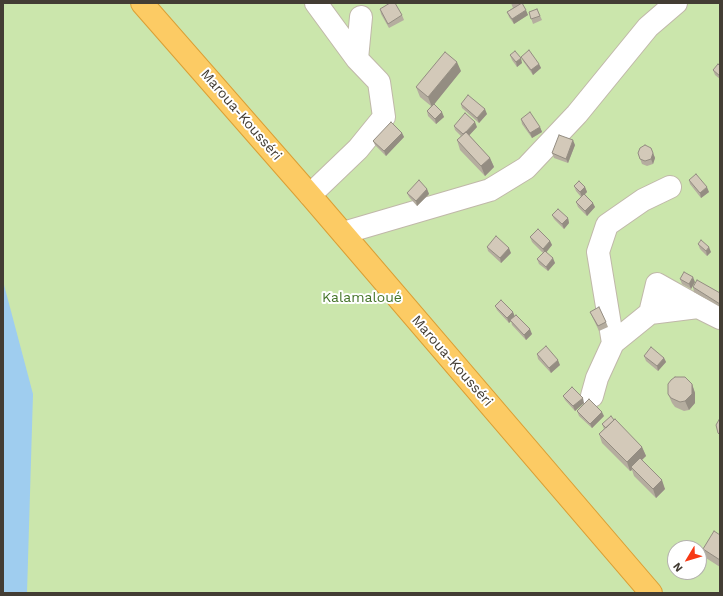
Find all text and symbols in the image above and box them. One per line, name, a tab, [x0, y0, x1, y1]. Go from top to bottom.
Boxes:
street label: Maroua-Kousséri	[197, 66, 285, 164]
park label: Kalamaloué	[322, 290, 402, 306]
street label: Maroua-Kousséri	[408, 312, 496, 410]
north arrow	[667, 540, 707, 580]
text: N	[670, 560, 686, 574]

